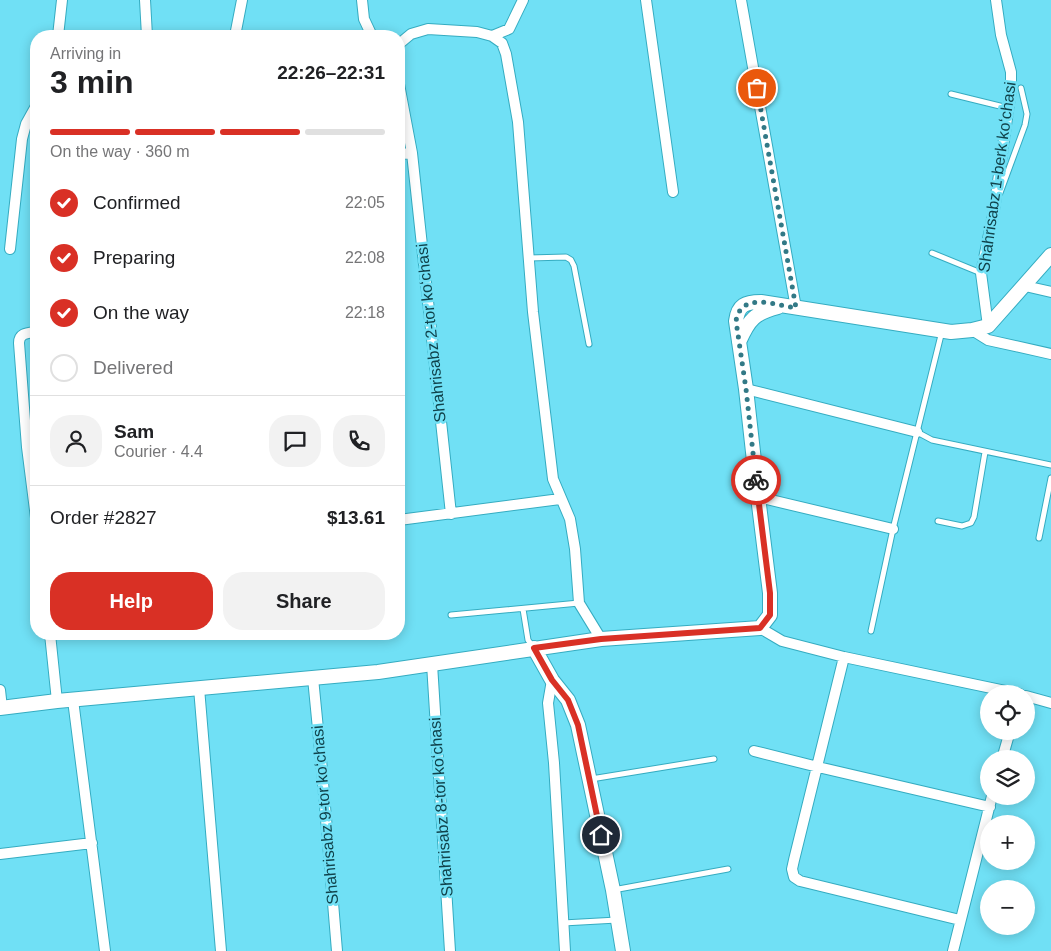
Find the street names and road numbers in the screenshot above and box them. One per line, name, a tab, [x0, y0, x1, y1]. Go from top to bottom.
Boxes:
street label: Shahrisabz 1-berk koʻchasi	[975, 81, 1019, 273]
street label: Shahrisabz 2-tor koʻchasi	[413, 243, 449, 423]
street label: Shahrisabz 8-tor koʻchasi	[426, 717, 456, 897]
street label: Shahrisabz 9-tor koʻchasi	[309, 725, 341, 905]

